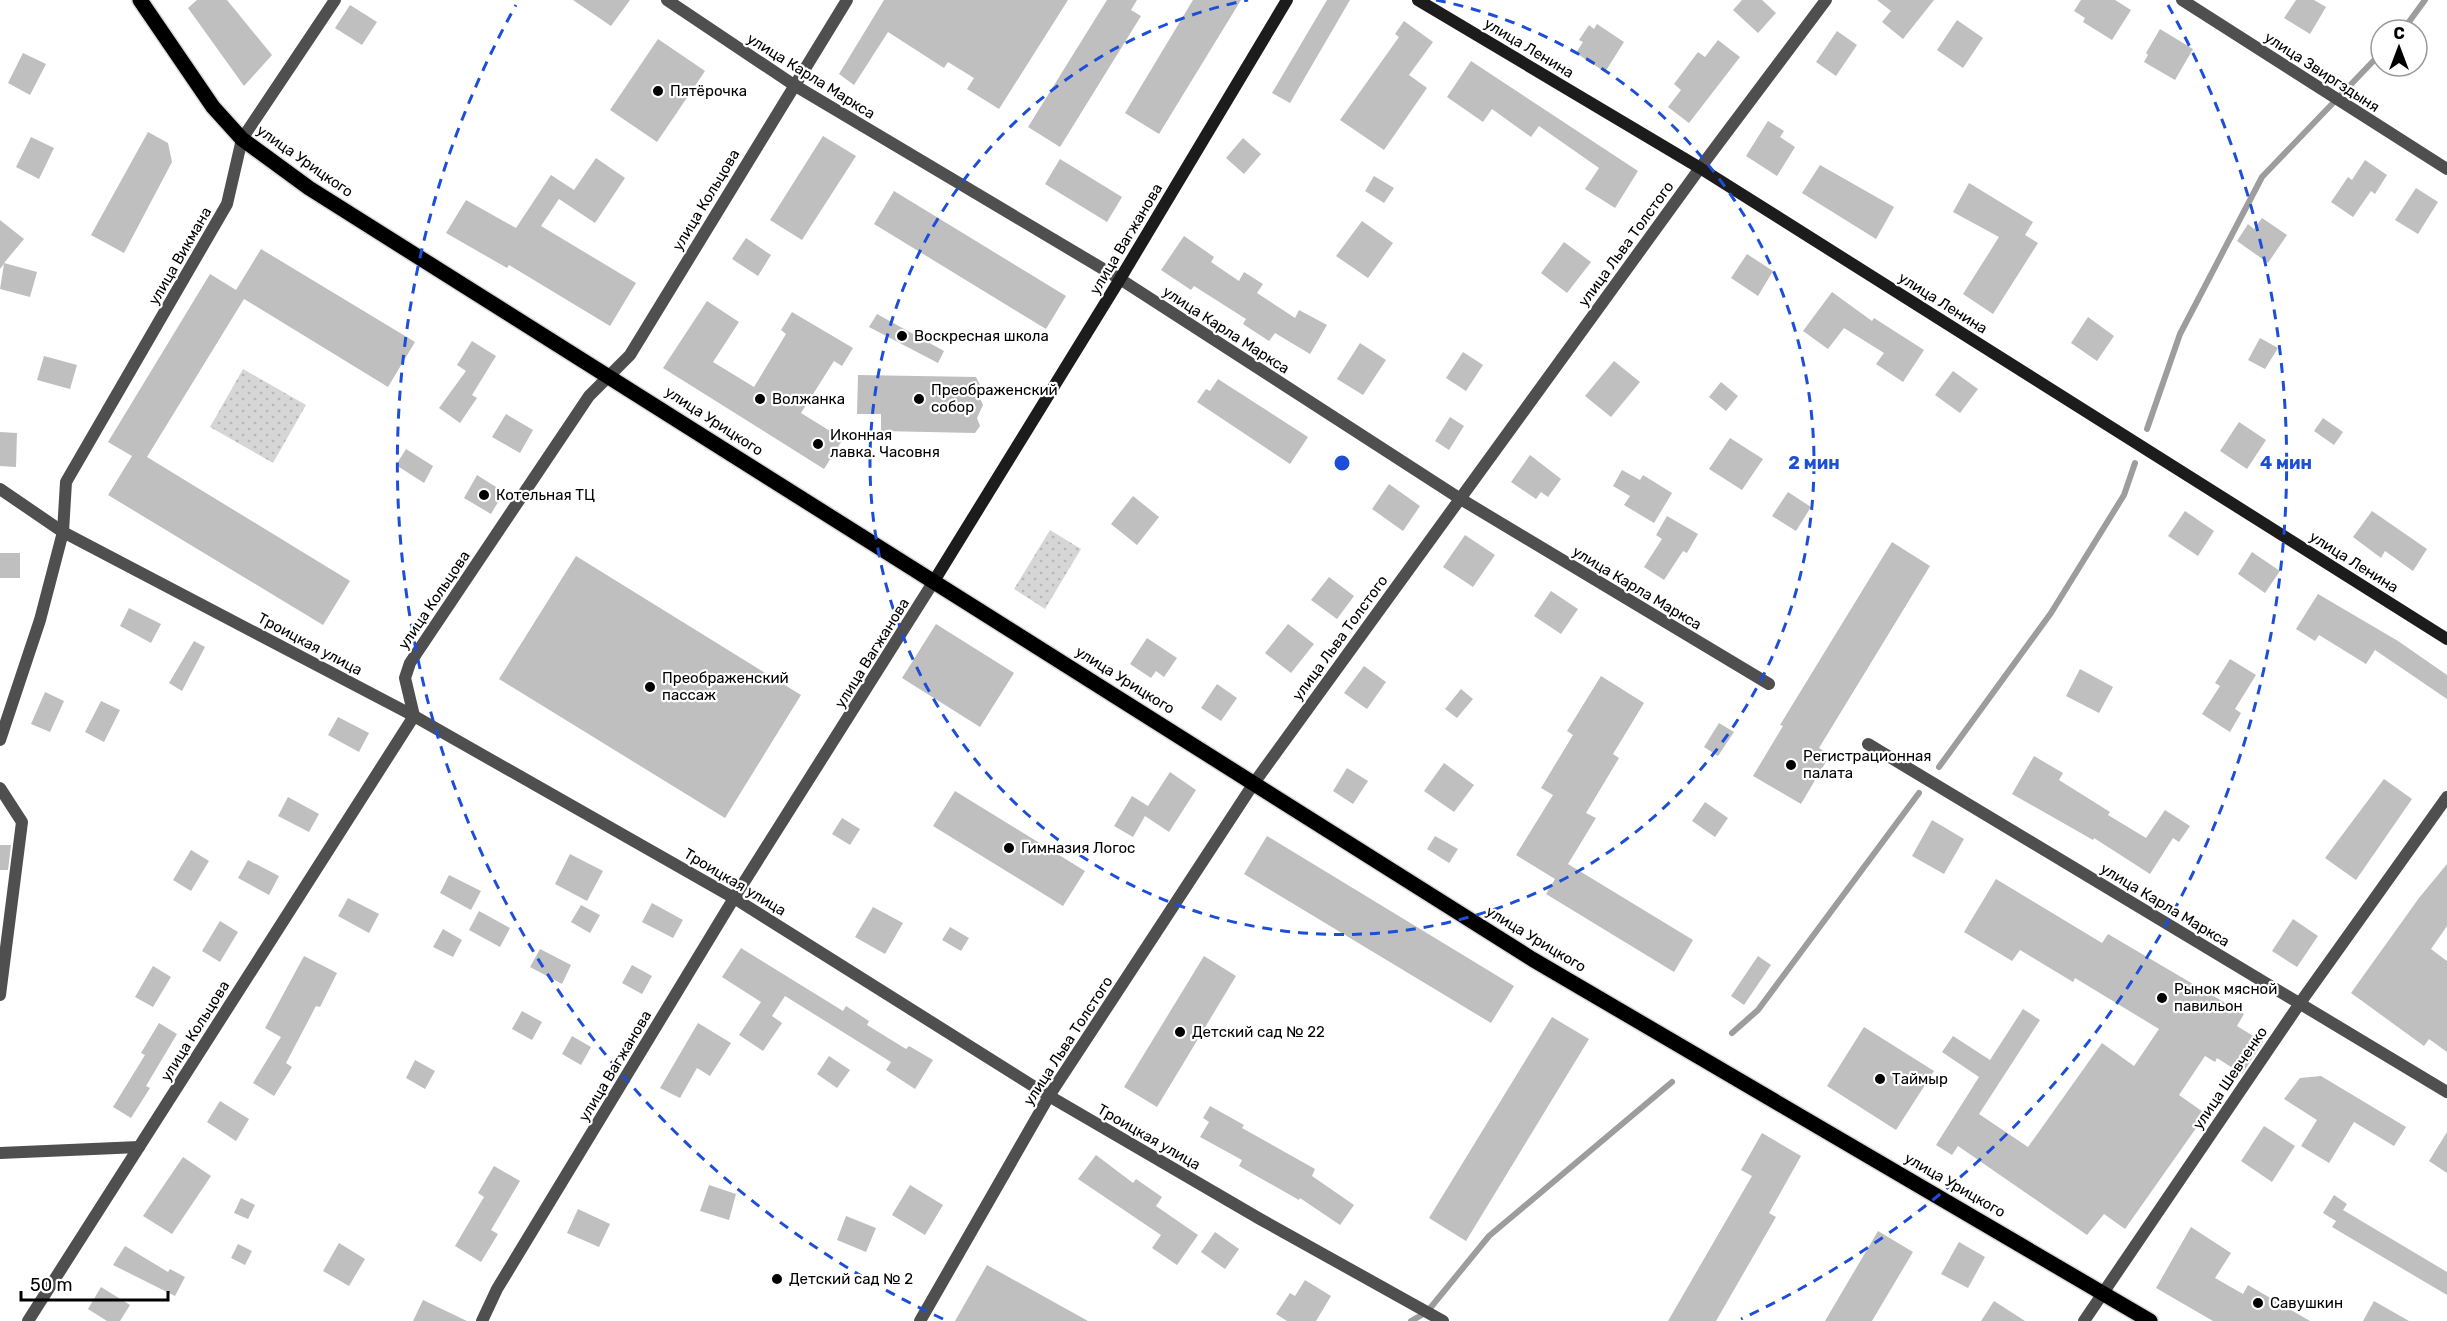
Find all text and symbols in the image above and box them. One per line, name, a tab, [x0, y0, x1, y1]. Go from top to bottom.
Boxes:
street label: улица Ленина	[1481, 14, 1577, 82]
north arrow	[2369, 18, 2429, 78]
text: С	[2393, 24, 2405, 43]
street label: улица Звиргздыня	[2261, 28, 2383, 116]
street label: улица Карла Маркса	[744, 29, 878, 123]
place label: Пятёрочка	[670, 82, 747, 100]
marker: Пятёрочка	[651, 84, 665, 98]
street label: улица Урицкого	[253, 121, 357, 201]
street label: улица Кольцова	[669, 146, 743, 254]
street label: улица Льва Толстого	[1574, 178, 1678, 310]
street label: улица Вагжанова	[1086, 180, 1166, 298]
street label: улица Викмана	[145, 204, 215, 308]
street label: улица Ленина	[1895, 268, 1991, 338]
street label: улица Карла Маркса	[1159, 282, 1293, 378]
place label: Воскресная школа	[914, 327, 1049, 345]
marker: Воскресная школа	[895, 329, 909, 343]
place label: Преображенский собор	[931, 381, 1058, 416]
street label: улица Урицкого	[661, 383, 767, 459]
place label: Волжанка	[772, 390, 845, 408]
marker: Волжанка	[753, 392, 767, 406]
marker: Преображенский собор	[912, 392, 926, 406]
place label: Иконная лавка. Часовня	[830, 426, 940, 461]
marker: Иконная лавка. Часовня	[811, 437, 825, 451]
text: 2 мин	[1788, 452, 1840, 474]
text: 4 мин	[2260, 452, 2312, 474]
centre of rings	[1332, 453, 1352, 473]
place label: Котельная ТЦ	[496, 486, 595, 504]
marker: Котельная ТЦ	[477, 488, 491, 502]
street label: улица Ленина	[2306, 527, 2402, 597]
street label: улица Карла Маркса	[1569, 542, 1705, 634]
street label: улица Кольцова	[394, 547, 474, 653]
street label: улица Льва Толстого	[1288, 572, 1392, 704]
street label: улица Вагжанова	[831, 595, 913, 711]
street label: Троицкая улица	[255, 609, 365, 679]
street label: улица Урицкого	[1072, 642, 1178, 718]
place label: Преображенский пассаж	[662, 669, 789, 704]
marker: Преображенский пассаж	[643, 680, 657, 694]
place label: Регистрационная палата	[1803, 747, 1932, 782]
marker: Регистрационная палата	[1784, 758, 1798, 772]
place label: Гимназия Логос	[1021, 839, 1135, 857]
marker: Гимназия Логос	[1002, 841, 1016, 855]
street label: Троицкая улица	[681, 844, 789, 920]
street label: улица Карла Маркса	[2097, 859, 2233, 951]
street label: улица Урицкого	[1483, 902, 1589, 976]
street label: улица Льва Толстого	[1019, 973, 1117, 1109]
street label: улица Кольцова	[157, 977, 233, 1085]
place label: Рынок мясной павильон	[2174, 980, 2277, 1015]
marker: Рынок мясной павильон	[2155, 991, 2169, 1005]
street label: улица Вагжанова	[575, 1007, 655, 1125]
place label: Детский сад № 22	[1192, 1023, 1325, 1041]
street label: улица Шевченко	[2189, 1023, 2271, 1133]
marker: Детский сад № 22	[1173, 1025, 1187, 1039]
place label: Таймыр	[1892, 1070, 1948, 1088]
marker: Таймыр	[1873, 1072, 1887, 1086]
street label: Троицкая улица	[1094, 1100, 1204, 1174]
street label: улица Урицкого	[1901, 1149, 2009, 1221]
scale bar	[21, 1264, 168, 1302]
place label: Детский сад № 2	[789, 1270, 913, 1288]
marker: Детский сад № 2	[770, 1272, 784, 1286]
text: 50 m	[30, 1274, 73, 1296]
place label: Савушкин	[2270, 1294, 2343, 1312]
marker: Савушкин	[2251, 1296, 2265, 1310]

